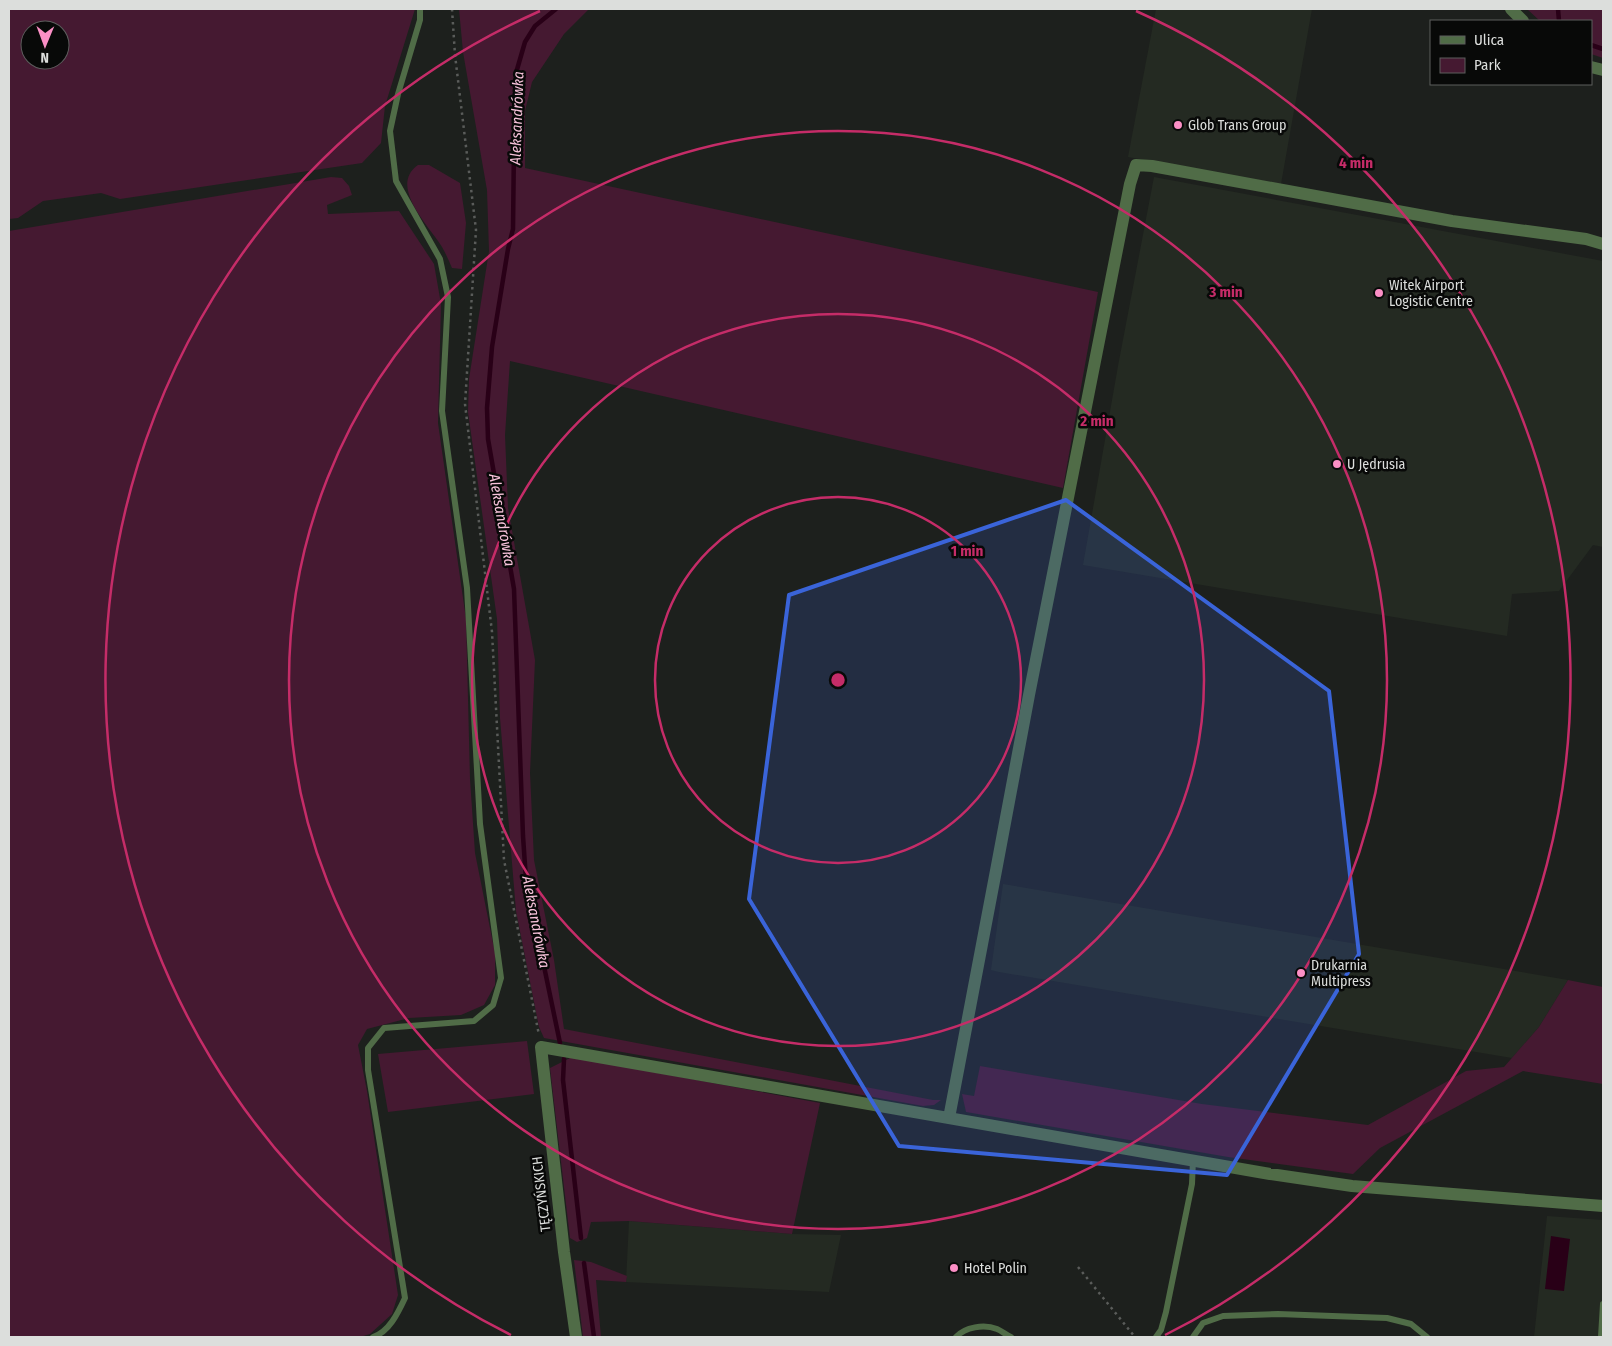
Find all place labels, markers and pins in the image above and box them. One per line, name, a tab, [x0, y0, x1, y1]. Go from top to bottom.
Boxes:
place label: Glob Trans Group	[1188, 117, 1286, 134]
marker: Glob Trans Group	[1172, 119, 1184, 131]
place label: Witek Airport Logistic Centre	[1389, 277, 1473, 310]
marker: Witek Airport Logistic Centre	[1373, 287, 1385, 299]
place label: U Jędrusia	[1347, 456, 1405, 473]
marker: U Jędrusia	[1331, 458, 1343, 470]
centre of rings	[829, 671, 847, 689]
place label: Drukarnia Multipress	[1311, 957, 1371, 990]
marker: Drukarnia Multipress	[1295, 967, 1307, 979]
place label: Hotel Polin	[964, 1260, 1027, 1277]
marker: Hotel Polin	[948, 1262, 960, 1274]

